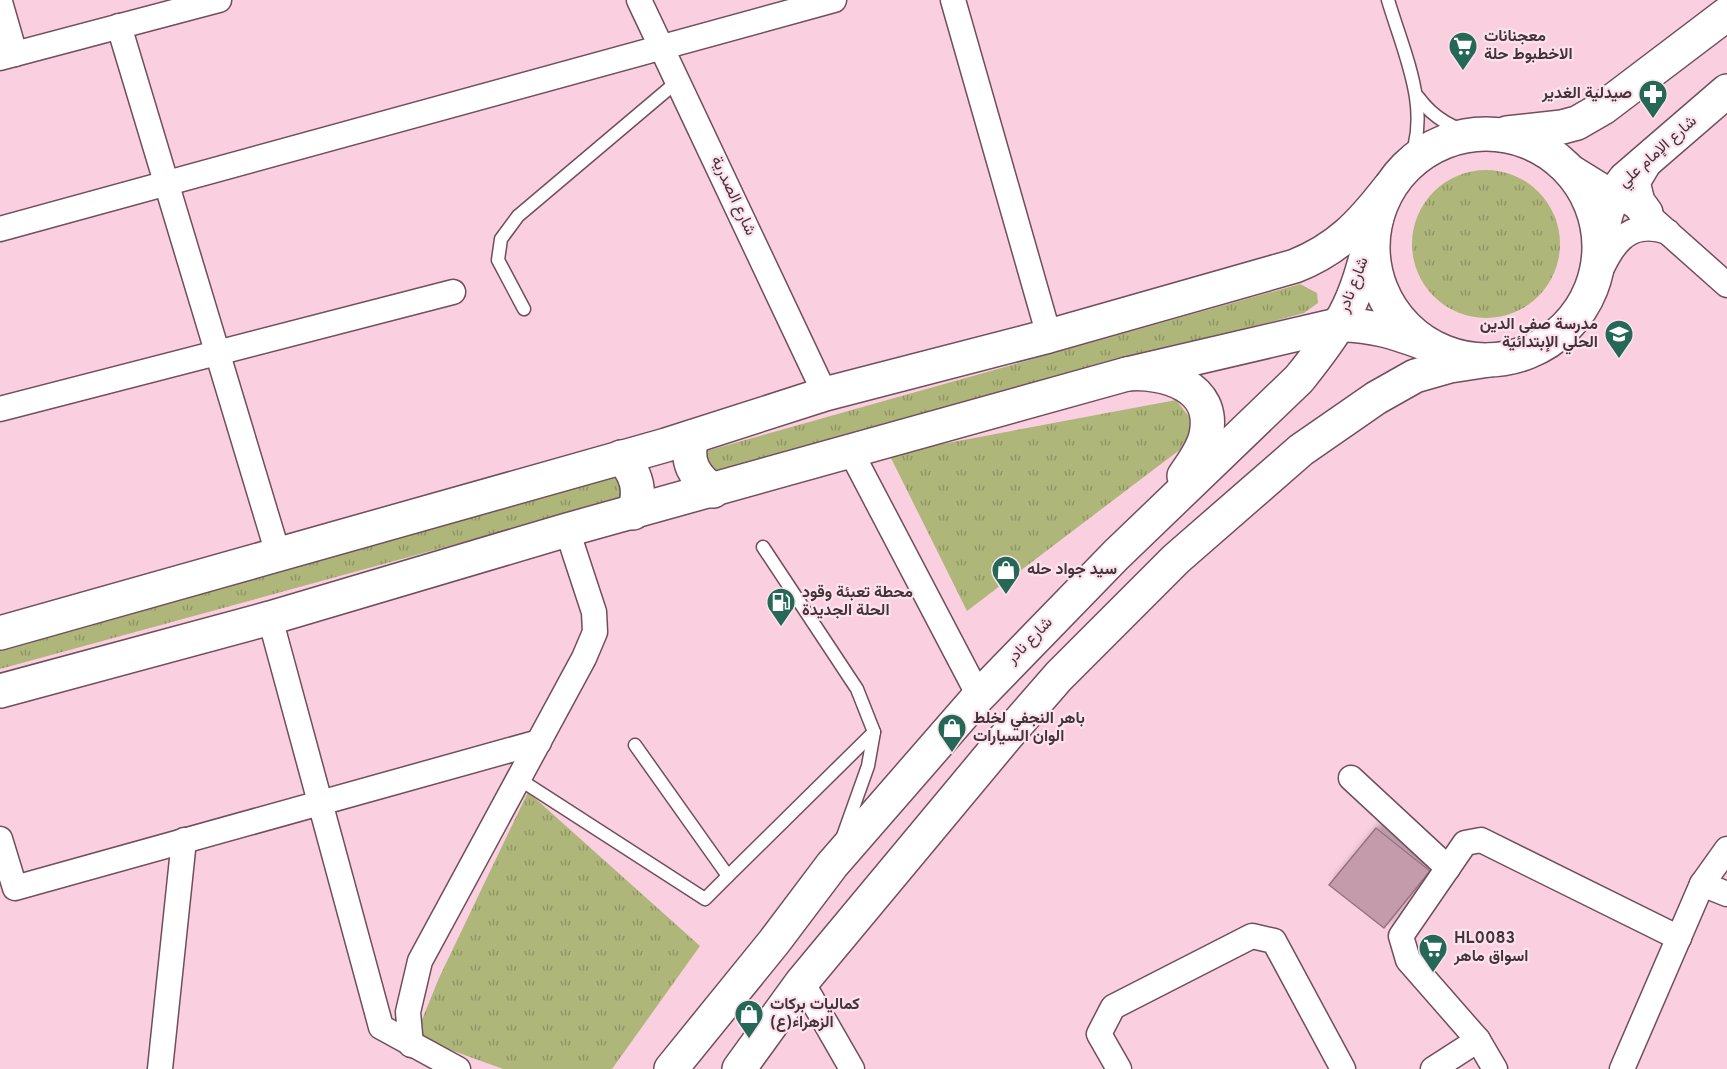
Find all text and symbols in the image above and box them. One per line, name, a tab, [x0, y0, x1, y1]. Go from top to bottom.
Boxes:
place label: معجنانات الاخطبوط حلة	[1484, 27, 1573, 65]
supermarket icon: معجنانات الاخطبوط حلة	[1447, 30, 1479, 72]
pharmacy icon: صيدلية الغدير	[1637, 78, 1669, 120]
place label: صيدلية الغدير	[1541, 84, 1632, 104]
street label: شارع الإمام علي	[1615, 112, 1703, 194]
street label: شارع الصدرية	[706, 153, 760, 239]
street label: شارع نادر	[1334, 254, 1374, 317]
place label: مدرسة صفي الدين الحلي الإبتدائية	[1480, 315, 1598, 355]
school or university icon: مدرسة صفي الدين الحلي الإبتدائية	[1603, 318, 1635, 360]
shop icon: سيد جواد حله	[990, 554, 1022, 596]
place label: سيد جواد حله	[1027, 560, 1117, 580]
place label: محطة تعبئة وقود الحلة الجديدة	[802, 583, 913, 621]
fuel station icon: محطة تعبئة وقود الحلة الجديدة	[765, 586, 797, 628]
street label: شارع نادر	[1002, 613, 1057, 669]
place label: باهر النجفي لخلط الوان السيارات	[973, 709, 1085, 747]
shop icon: باهر النجفي لخلط الوان السيارات	[936, 712, 968, 754]
place label: HL0083 اسواق ماهر	[1453, 929, 1528, 967]
supermarket icon: HL0083 اسواق ماهر	[1417, 932, 1449, 974]
place label: كماليات بركات الزهراء(ع)	[770, 995, 860, 1033]
shop icon: كماليات بركات الزهراء(ع)	[733, 998, 765, 1040]

